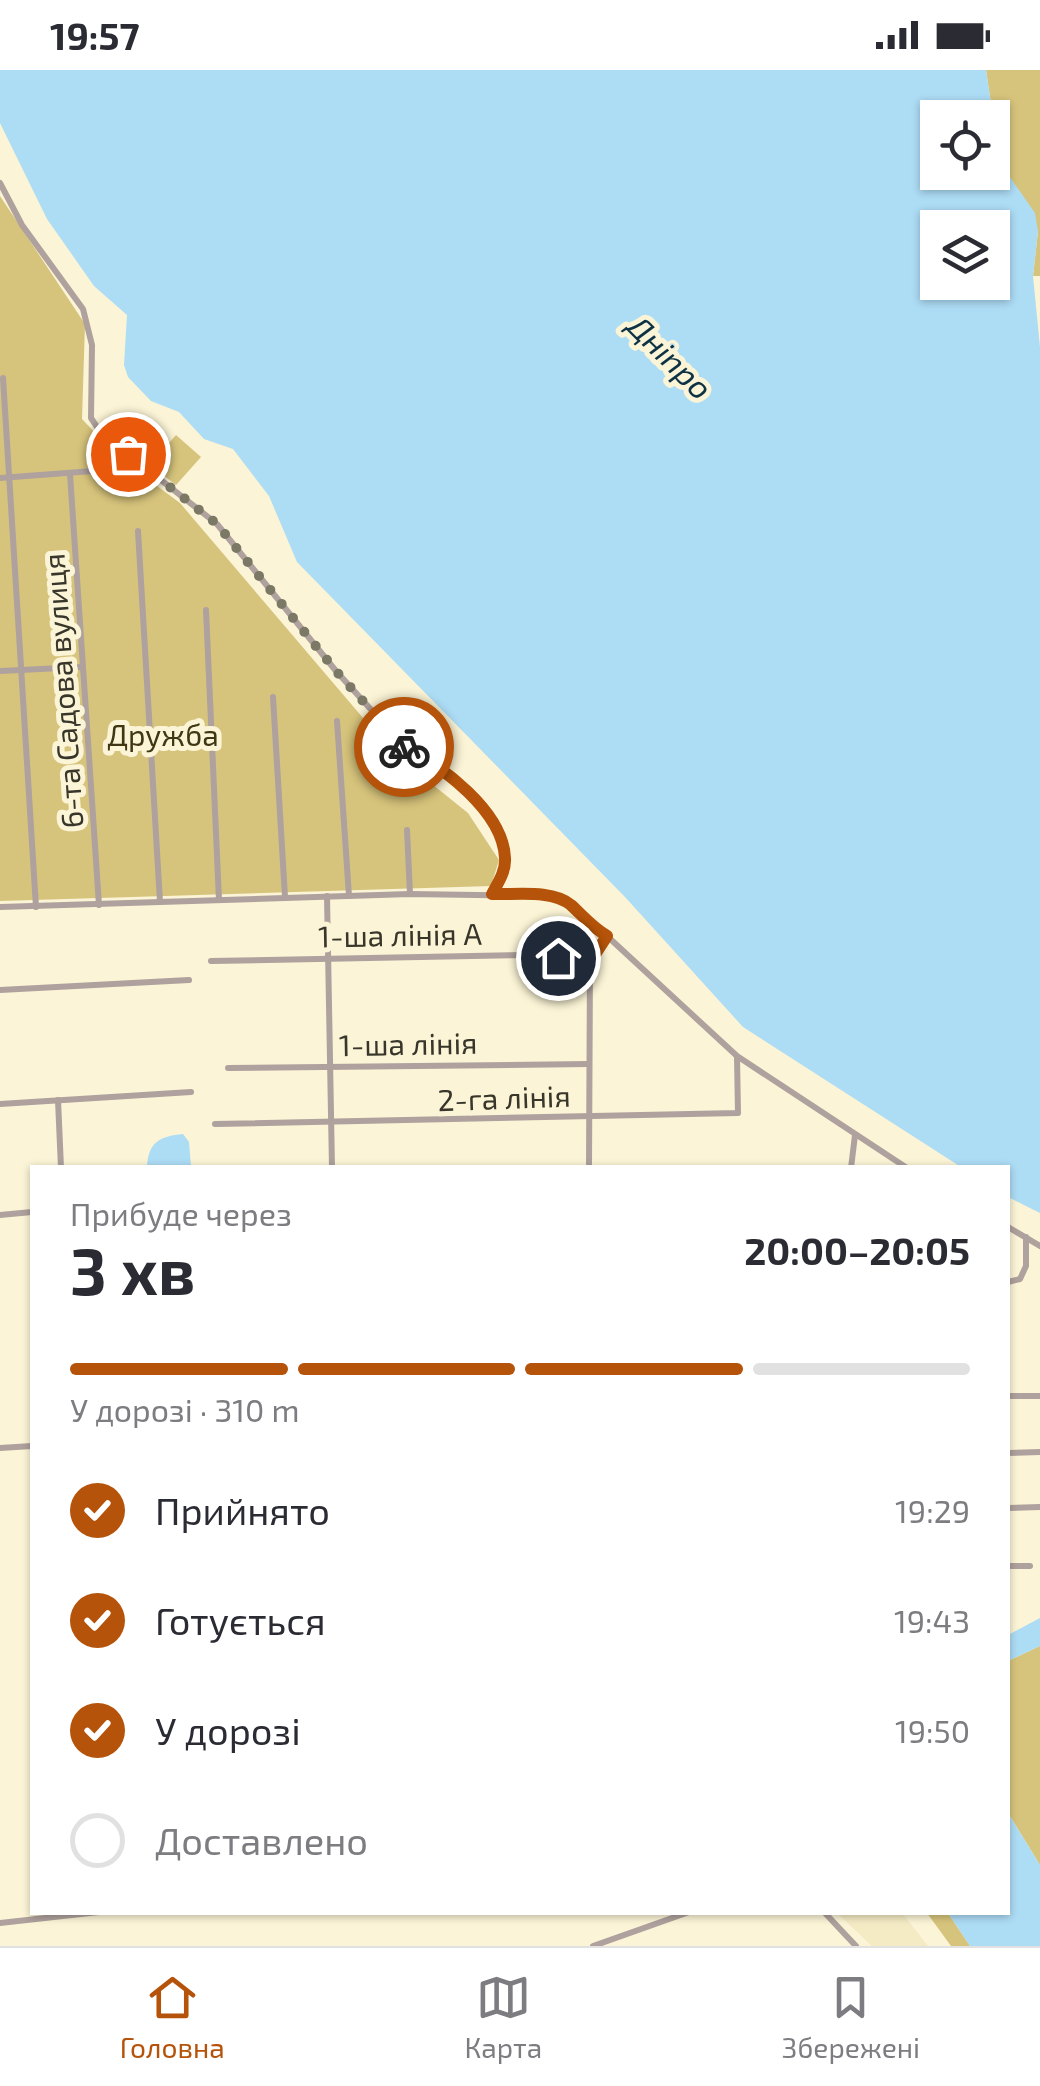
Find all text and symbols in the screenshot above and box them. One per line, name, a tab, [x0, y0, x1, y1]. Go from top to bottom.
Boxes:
text: 19:57	[50, 12, 140, 58]
map controls	[920, 100, 1010, 300]
button: locate	[920, 100, 1010, 190]
button: layers	[920, 210, 1010, 300]
water label: Дніпро	[619, 304, 721, 406]
pin	[86, 412, 171, 497]
icon: bag	[101, 427, 156, 482]
street label: 6-та Садова вулиця	[34, 552, 91, 830]
courier	[354, 697, 454, 797]
park label: Дружба	[107, 716, 219, 753]
icon: bike	[377, 720, 432, 775]
street label: 1-ша лінія А	[318, 915, 483, 953]
pin	[516, 916, 601, 1001]
icon: home	[531, 931, 586, 986]
street label: 1-ша лінія	[338, 1024, 478, 1062]
street label: 2-га лінія	[437, 1077, 571, 1117]
text: Прибуде через	[70, 1194, 292, 1232]
text: 20:00–20:05	[744, 1227, 970, 1273]
text: 3 хв	[70, 1230, 195, 1308]
text: У дорозі · 310 m	[70, 1390, 300, 1428]
icon: check	[70, 1483, 125, 1538]
text: Прийнято	[155, 1487, 330, 1533]
text: 19:29	[895, 1491, 970, 1529]
icon: check	[70, 1593, 125, 1648]
text: Готується	[155, 1597, 326, 1643]
text: 19:43	[894, 1601, 970, 1639]
icon: check	[70, 1703, 125, 1758]
text: У дорозі	[155, 1707, 301, 1753]
text: 19:50	[895, 1711, 970, 1749]
text: Доставлено	[155, 1817, 368, 1863]
tab: Головна	[120, 1970, 225, 2064]
tab: Карта	[464, 1970, 542, 2064]
tab: Збережені	[782, 1970, 920, 2064]

